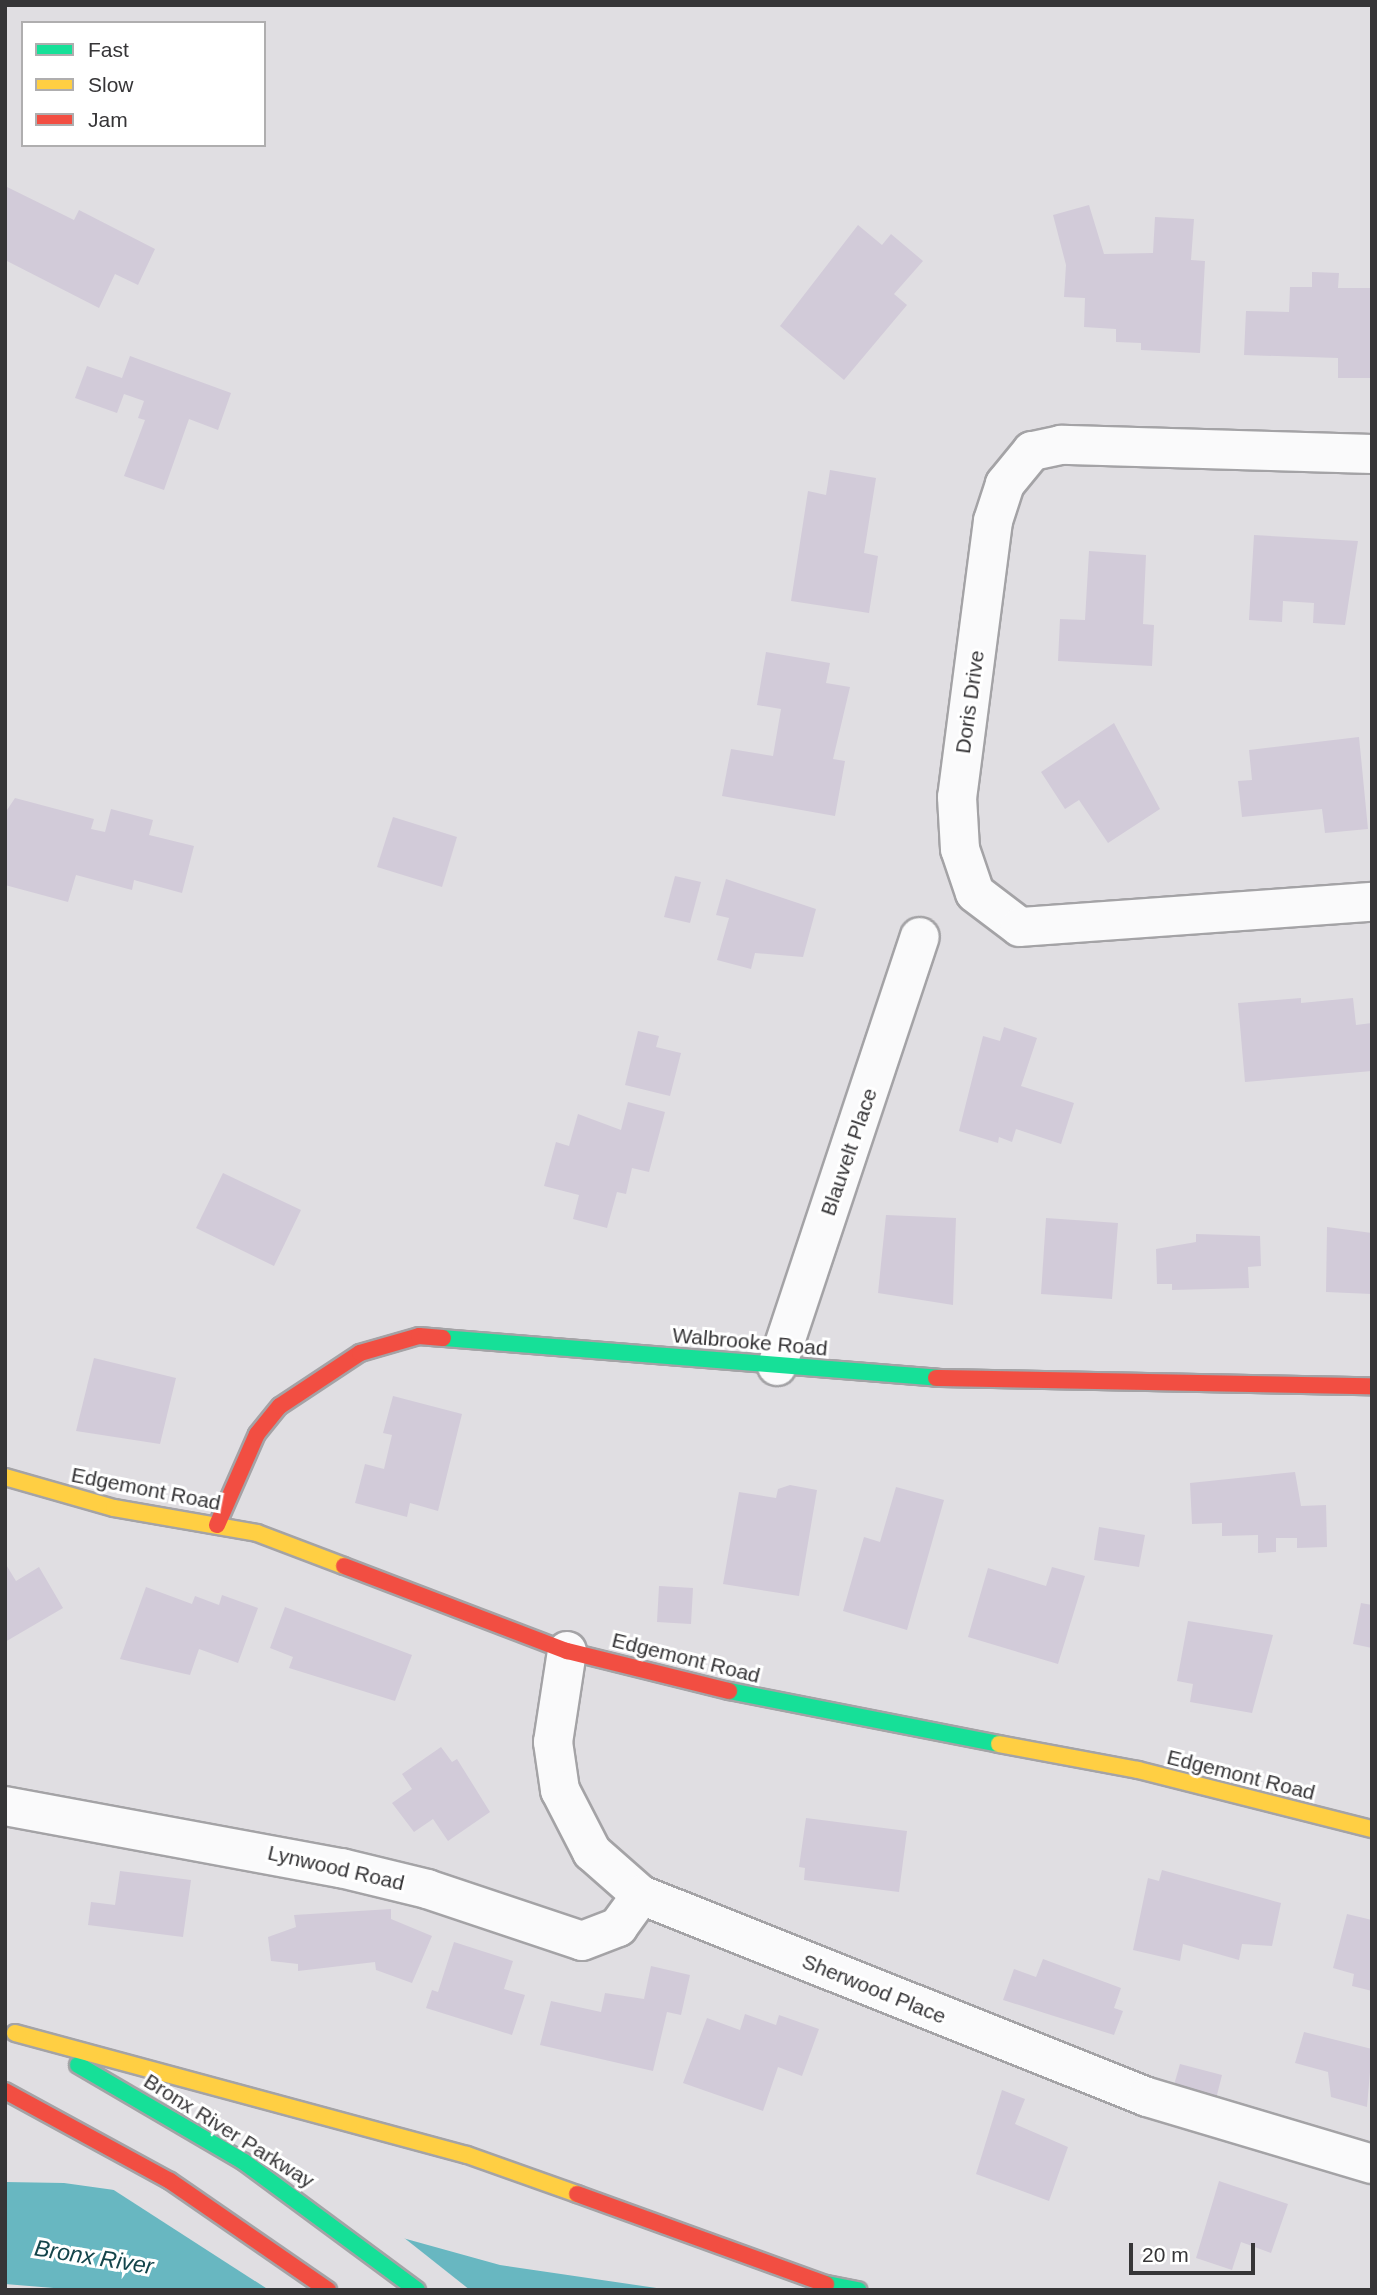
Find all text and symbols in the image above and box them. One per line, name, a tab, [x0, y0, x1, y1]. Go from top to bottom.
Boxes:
legend	[21, 21, 266, 147]
text: Fast	[88, 38, 129, 61]
text: Slow	[88, 73, 134, 96]
text: Jam	[88, 108, 128, 131]
street label: Doris Drive	[950, 649, 990, 755]
street label: Blauvelt Place	[815, 1085, 883, 1219]
street label: Walbrooke Road	[671, 1323, 829, 1361]
street label: Edgemont Road	[69, 1462, 223, 1516]
street label: Edgemont Road	[609, 1627, 763, 1689]
street label: Edgemont Road	[1164, 1744, 1318, 1806]
street label: Lynwood Road	[265, 1840, 407, 1896]
street label: Sherwood Place	[798, 1949, 950, 2029]
street label: Bronx River Parkway	[139, 2068, 319, 2194]
scale bar	[1132, 2228, 1258, 2272]
water label: Bronx River	[33, 2234, 155, 2280]
text: 20 m	[1142, 2243, 1189, 2266]

